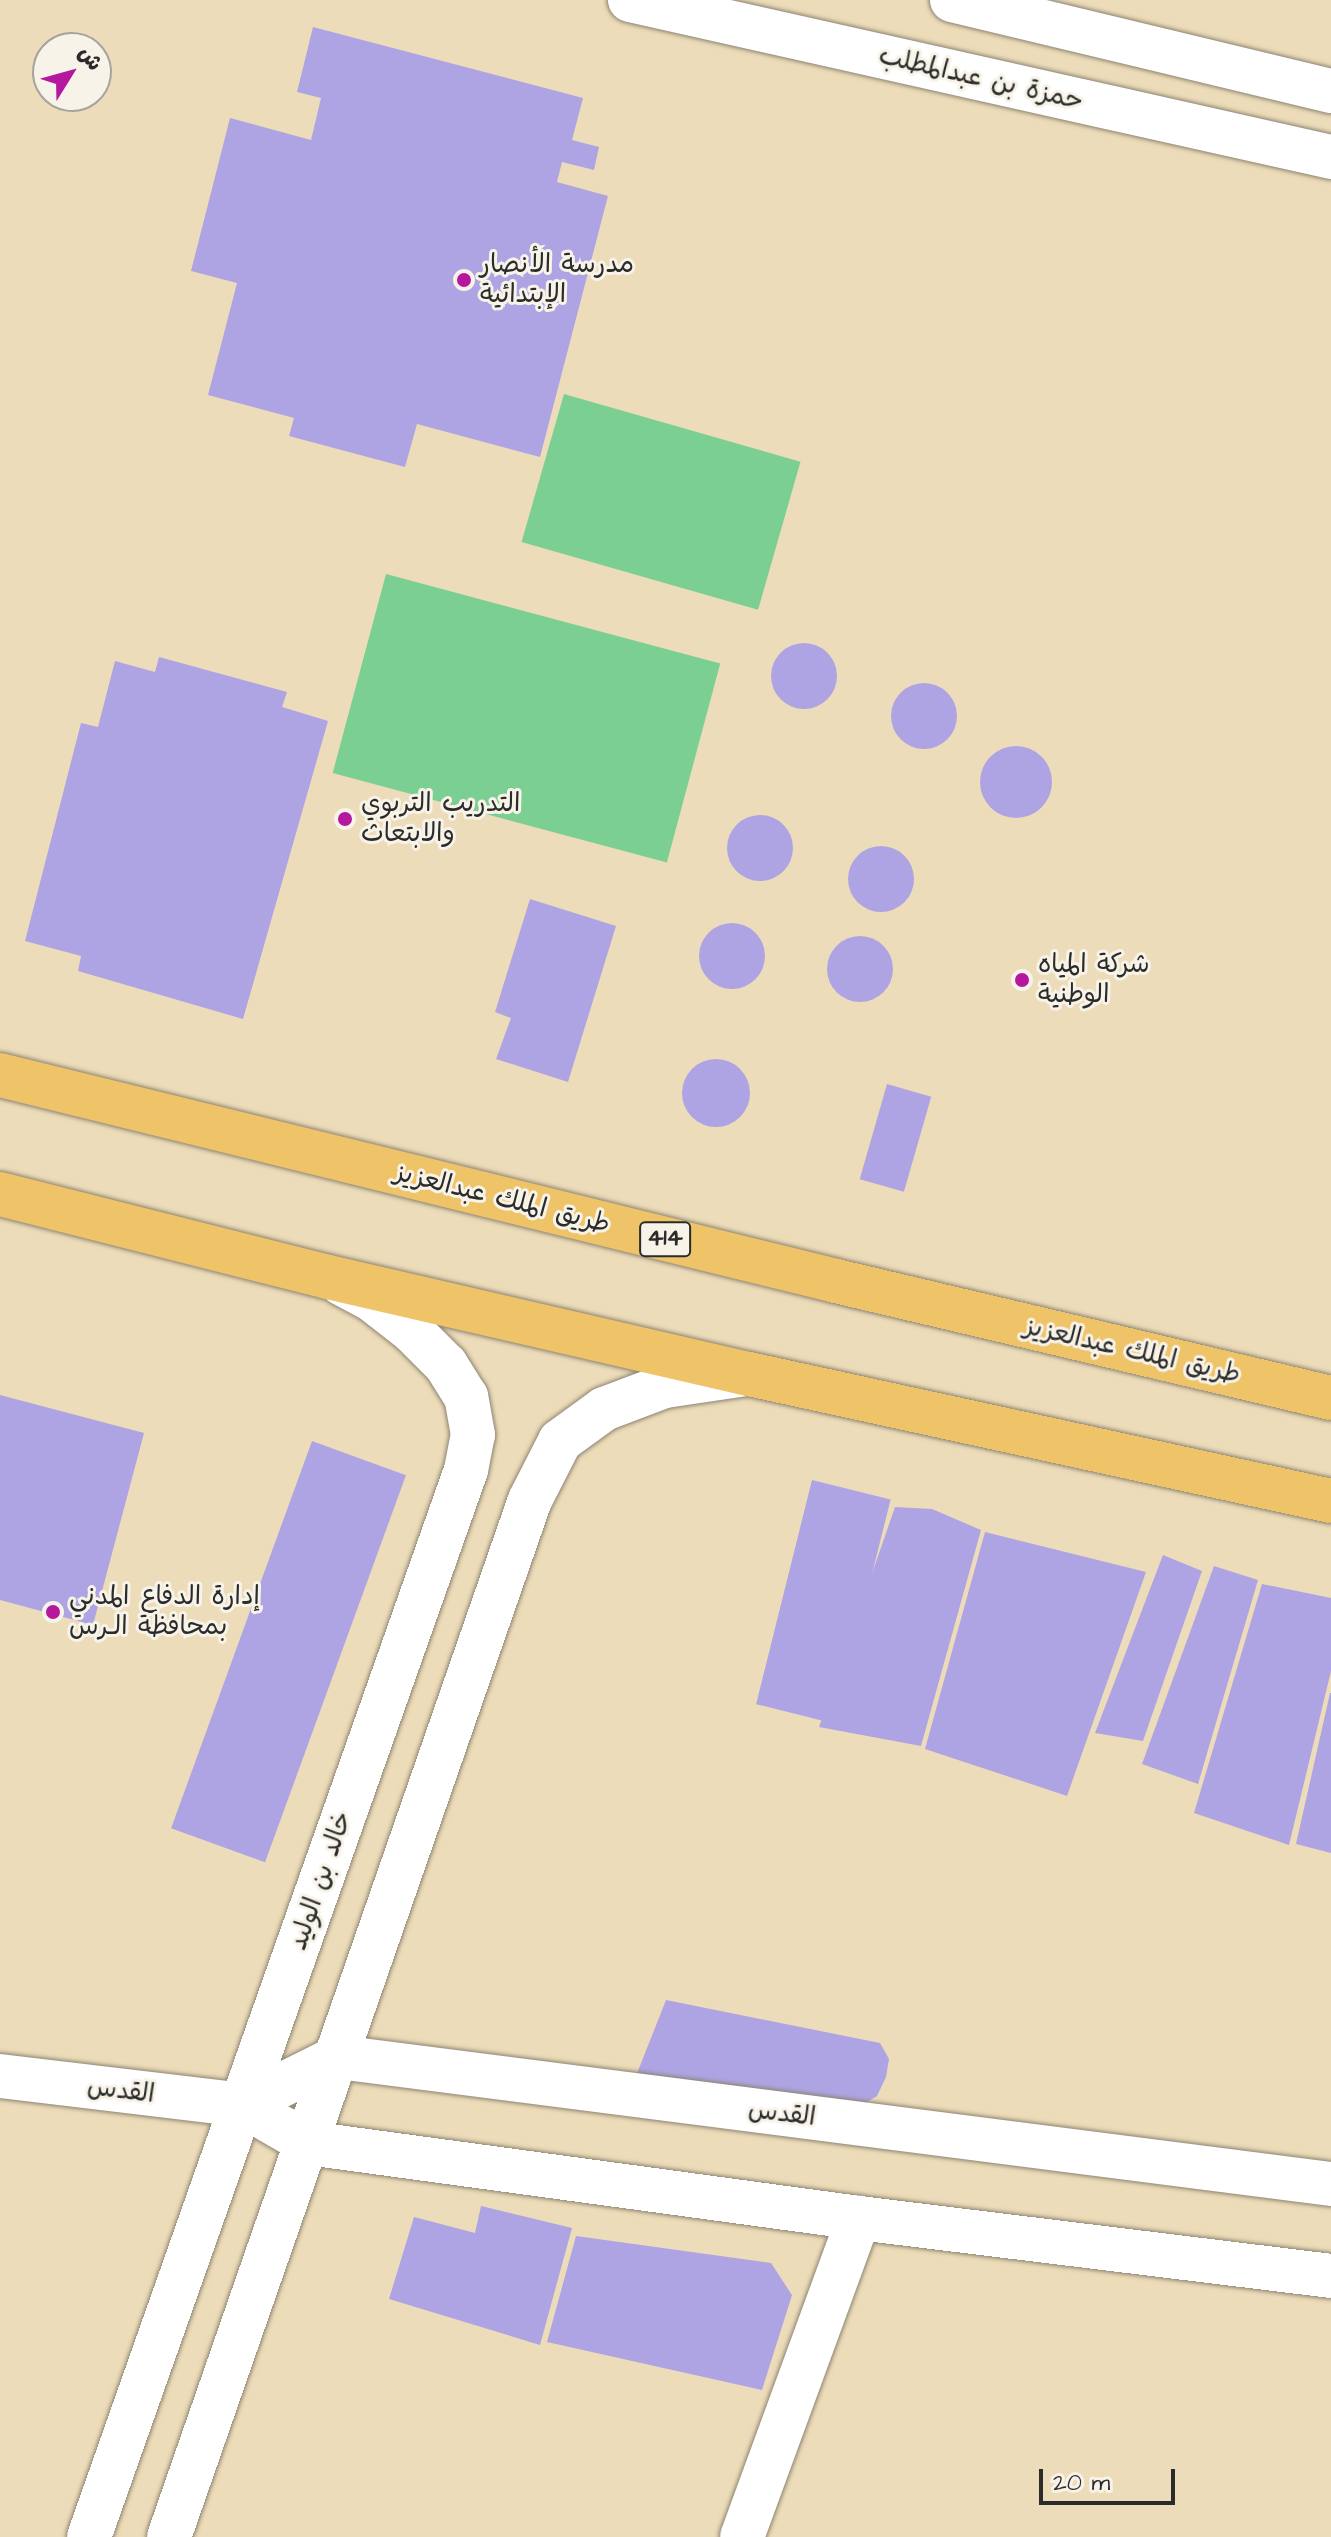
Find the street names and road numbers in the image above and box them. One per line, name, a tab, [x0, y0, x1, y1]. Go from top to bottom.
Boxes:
street label: حمزة بن عبدالمطلب	[876, 40, 1086, 118]
street label: طريق الملك عبدالعزيز	[391, 1157, 613, 1241]
road number: 414	[639, 1219, 691, 1259]
street label: طريق الملك عبدالعزيز	[1021, 1311, 1243, 1391]
street label: خالد بن الوليد	[283, 1808, 359, 1954]
street label: القدس	[85, 2071, 157, 2111]
street label: القدس	[746, 2094, 818, 2134]

